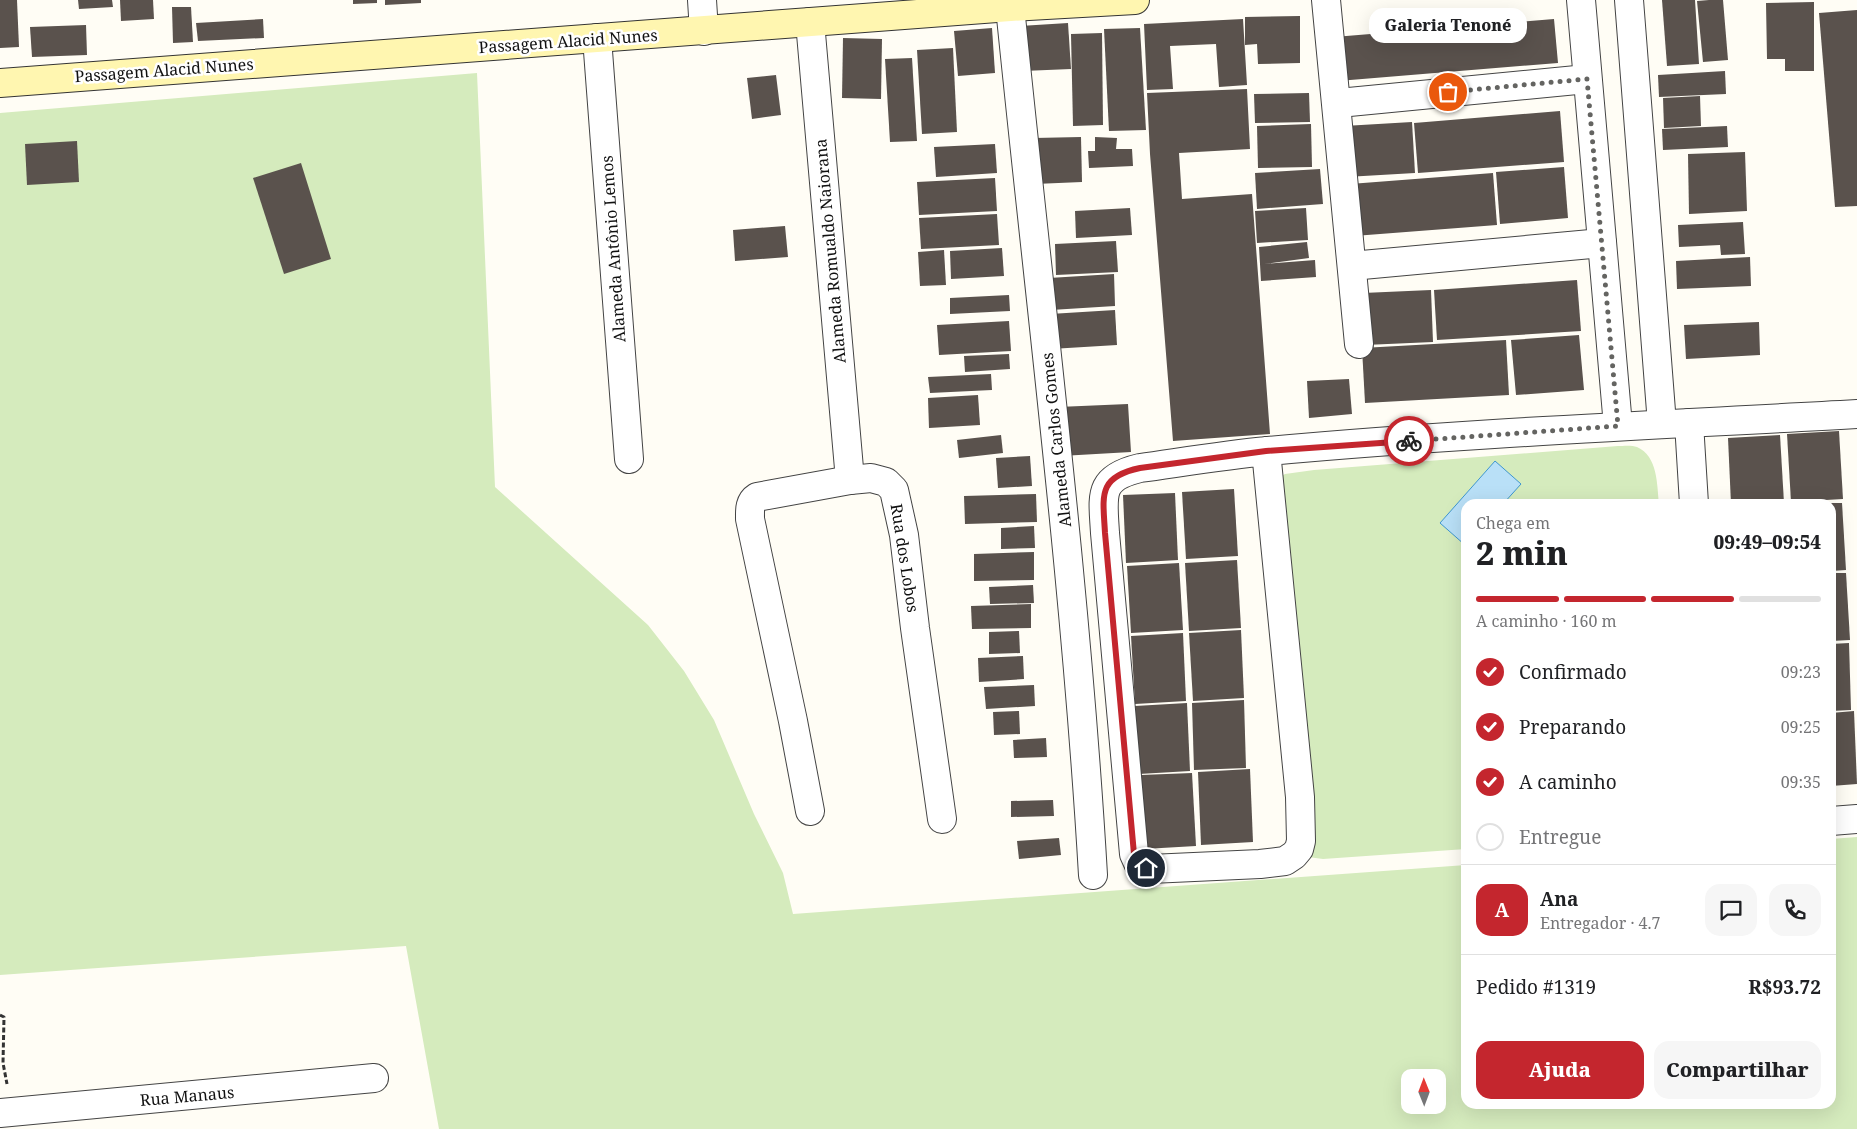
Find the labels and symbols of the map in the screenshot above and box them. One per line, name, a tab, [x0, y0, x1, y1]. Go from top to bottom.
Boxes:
callout: Galeria Tenoné	[1369, 7, 1527, 42]
street label: Passagem Alacid Nunes	[478, 24, 658, 58]
street label: Passagem Alacid Nunes	[74, 53, 254, 87]
pin	[1427, 71, 1469, 113]
street label: Alameda Romualdo Naiorana	[809, 138, 851, 364]
street label: Alameda Antônio Lemos	[595, 155, 631, 343]
street label: Alameda Carlos Gomes	[1036, 352, 1076, 528]
courier	[1384, 416, 1434, 466]
street label: Rua dos Lobos	[886, 502, 924, 614]
pin	[1125, 847, 1167, 889]
north arrow	[1401, 1069, 1446, 1114]
street label: Rua Manaus	[139, 1081, 235, 1111]

